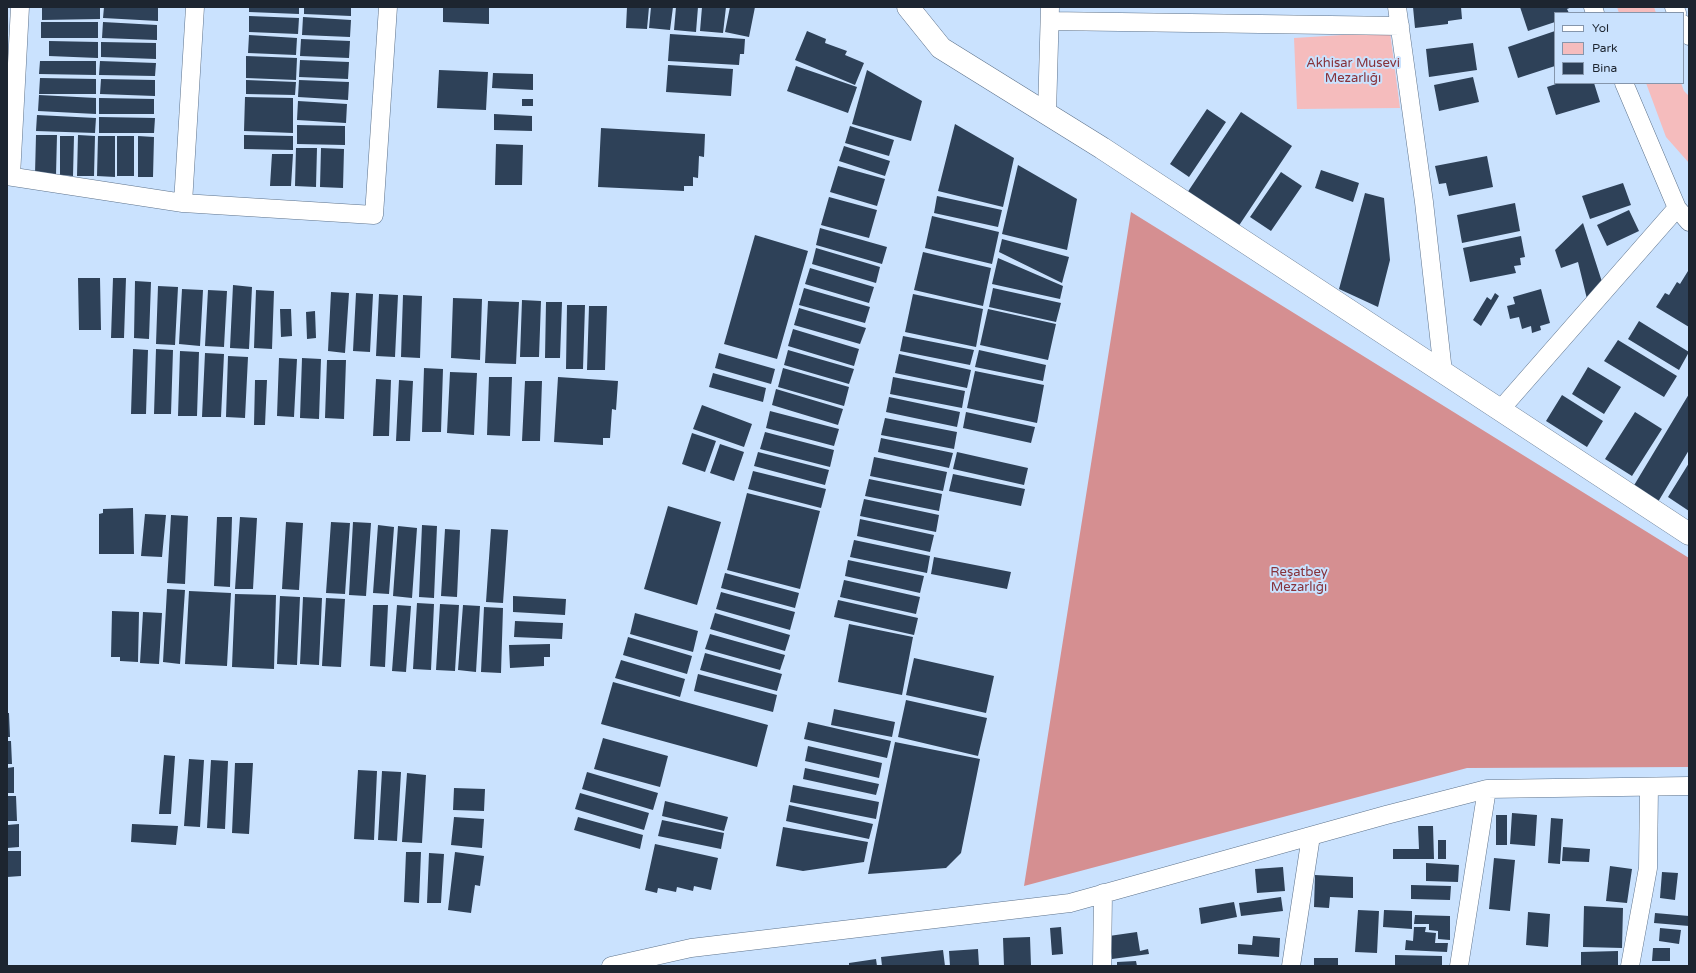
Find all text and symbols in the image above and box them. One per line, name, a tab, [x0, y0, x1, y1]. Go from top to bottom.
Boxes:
legend	[1554, 12, 1684, 84]
text: Yol	[1592, 21, 1609, 35]
text: Park	[1592, 41, 1618, 55]
park label: Akhisar Musevi Mezarlığı	[1306, 56, 1400, 87]
text: Bina	[1592, 61, 1617, 75]
park label: Reşatbey Mezarlığı	[1270, 565, 1328, 596]

